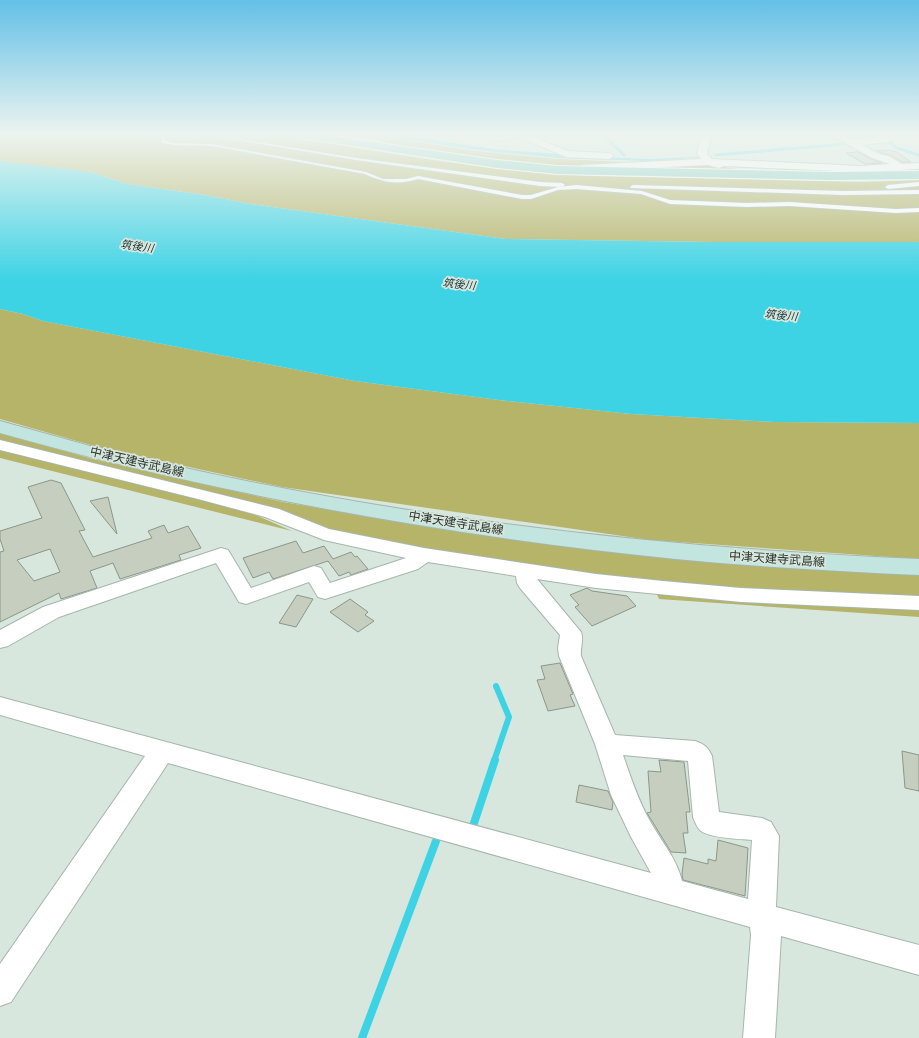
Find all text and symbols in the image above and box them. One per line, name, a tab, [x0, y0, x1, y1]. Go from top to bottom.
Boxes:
water label: 筑後川	[120, 238, 155, 254]
water label: 筑後川	[442, 276, 477, 292]
water label: 筑後川	[764, 307, 799, 323]
street label: 中津天建寺武島線	[89, 444, 185, 480]
street label: 中津天建寺武島線	[407, 509, 505, 537]
street label: 中津天建寺武島線	[729, 549, 825, 569]

